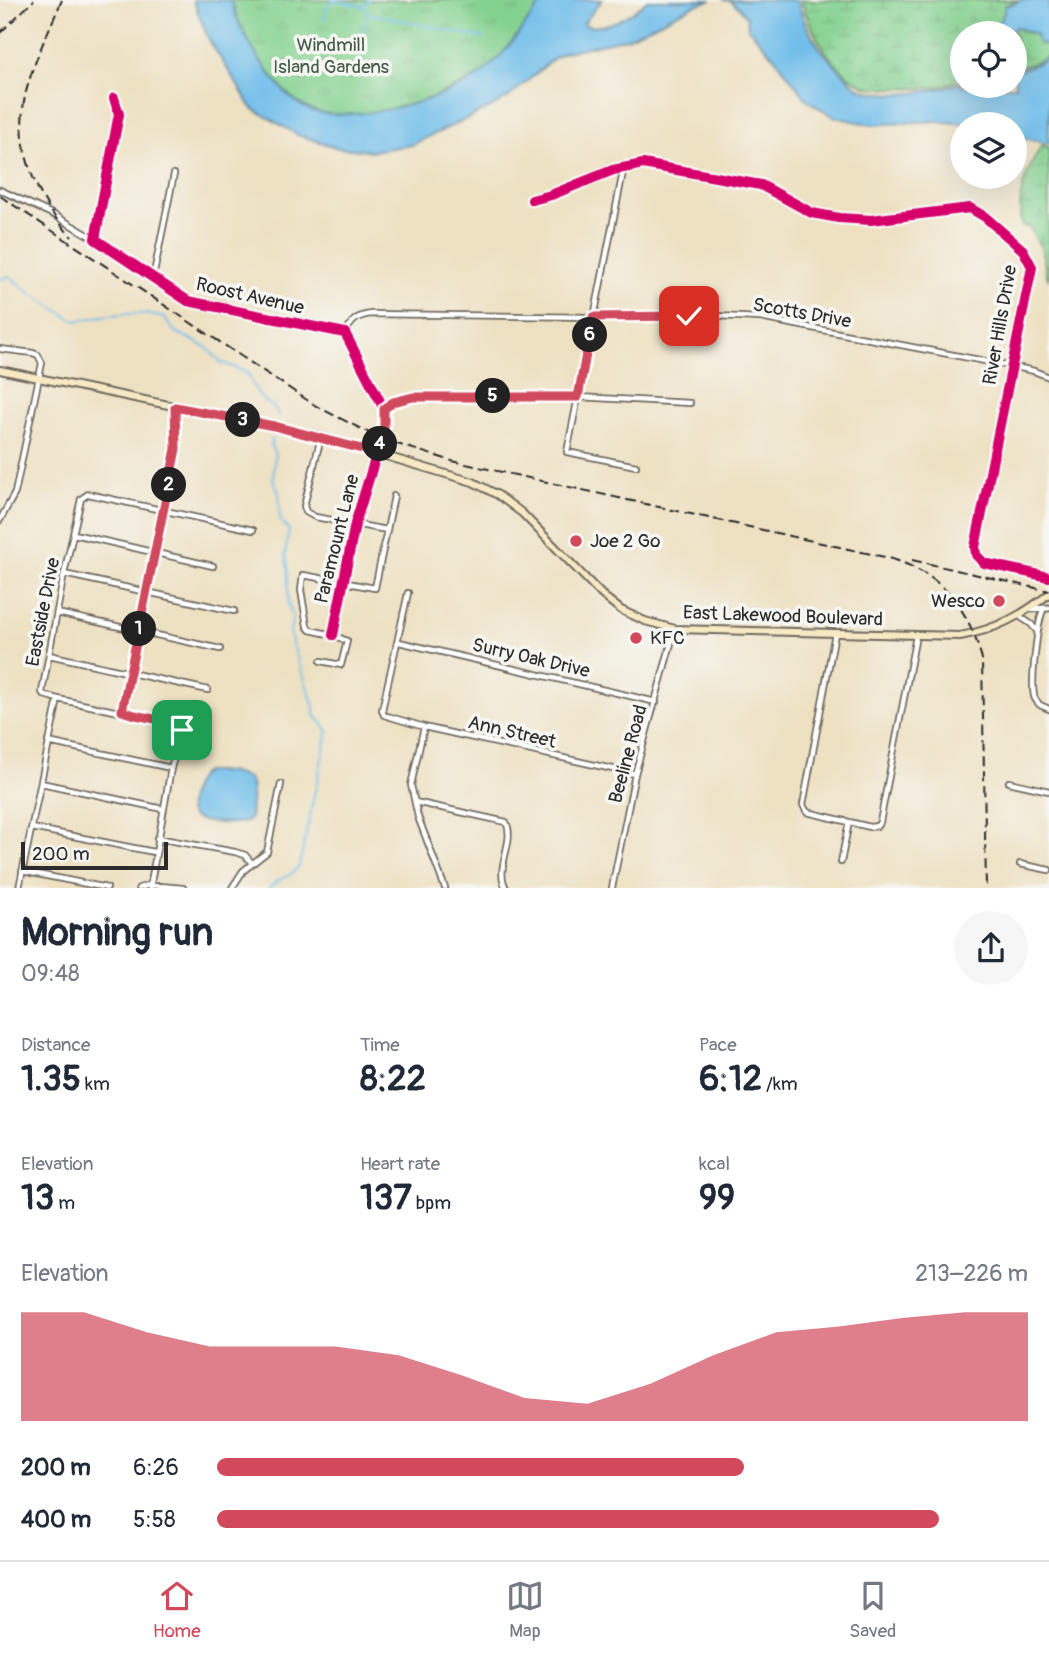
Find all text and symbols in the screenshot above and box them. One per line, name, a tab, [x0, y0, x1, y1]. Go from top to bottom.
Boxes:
map controls	[950, 21, 1027, 189]
button: locate	[950, 21, 1027, 98]
park label: Windmill Island Gardens	[273, 33, 390, 79]
button: layers	[950, 112, 1027, 189]
street label: River Hills Drive	[978, 263, 1022, 387]
street label: Roost Avenue	[194, 272, 307, 320]
pin	[659, 286, 719, 346]
street label: Scotts Drive	[751, 293, 854, 334]
icon: check	[670, 297, 708, 335]
pin: 6	[572, 318, 608, 352]
text: 6	[584, 322, 595, 346]
pin: 5	[476, 378, 510, 414]
text: 5	[487, 383, 498, 407]
pin: 3	[226, 402, 260, 438]
text: 3	[237, 407, 248, 431]
pin: 4	[362, 426, 398, 462]
text: 4	[374, 431, 385, 455]
pin: 2	[152, 468, 186, 503]
street label: Paramount Lane	[309, 471, 365, 606]
text: 2	[163, 472, 174, 496]
place label: Joe 2 Go	[590, 529, 660, 553]
marker: Joe 2 Go	[568, 533, 584, 549]
street label: Eastside Drive	[21, 555, 65, 668]
place label: Wesco	[931, 589, 985, 613]
marker: Wesco	[991, 593, 1007, 609]
street label: East Lakewood Boulevard	[683, 601, 883, 631]
pin: 1	[122, 612, 156, 646]
text: 1	[135, 616, 142, 640]
place label: KFC	[650, 626, 685, 650]
marker: KFC	[628, 630, 644, 646]
street label: Surry Oak Drive	[470, 633, 593, 683]
pin	[152, 700, 212, 760]
street label: Beeline Road	[603, 702, 653, 806]
street label: Ann Street	[466, 710, 559, 754]
icon: arrive	[163, 711, 201, 749]
scale bar	[21, 839, 168, 871]
text: 200 m	[32, 842, 90, 866]
text: Morning run	[21, 909, 213, 957]
button: share	[954, 911, 1028, 985]
text: 09:48	[21, 959, 80, 988]
text: Distance	[21, 1033, 90, 1057]
text: Time	[360, 1033, 400, 1057]
text: Pace	[699, 1033, 737, 1057]
text: 1.35	[21, 1057, 81, 1101]
text: 8:22	[360, 1057, 426, 1101]
text: 6:12	[699, 1057, 762, 1101]
text: km	[81, 1072, 110, 1096]
text: /km	[762, 1072, 798, 1096]
text: Elevation	[21, 1152, 93, 1176]
text: Heart rate	[360, 1152, 440, 1176]
text: kcal	[699, 1152, 730, 1176]
text: 13	[21, 1176, 54, 1220]
text: 137	[360, 1176, 412, 1220]
text: 99	[699, 1176, 735, 1220]
text: m	[54, 1191, 75, 1215]
text: bpm	[412, 1191, 451, 1215]
text: Elevation	[21, 1259, 109, 1288]
text: 213–226 m	[915, 1259, 1028, 1288]
text: 200 m	[21, 1453, 91, 1482]
text: 6:26	[133, 1453, 179, 1482]
text: 400 m	[21, 1505, 91, 1534]
text: 5:58	[133, 1505, 176, 1534]
tab: Home	[153, 1577, 201, 1643]
tab: Map	[506, 1577, 544, 1643]
tab: Saved	[849, 1577, 896, 1643]

